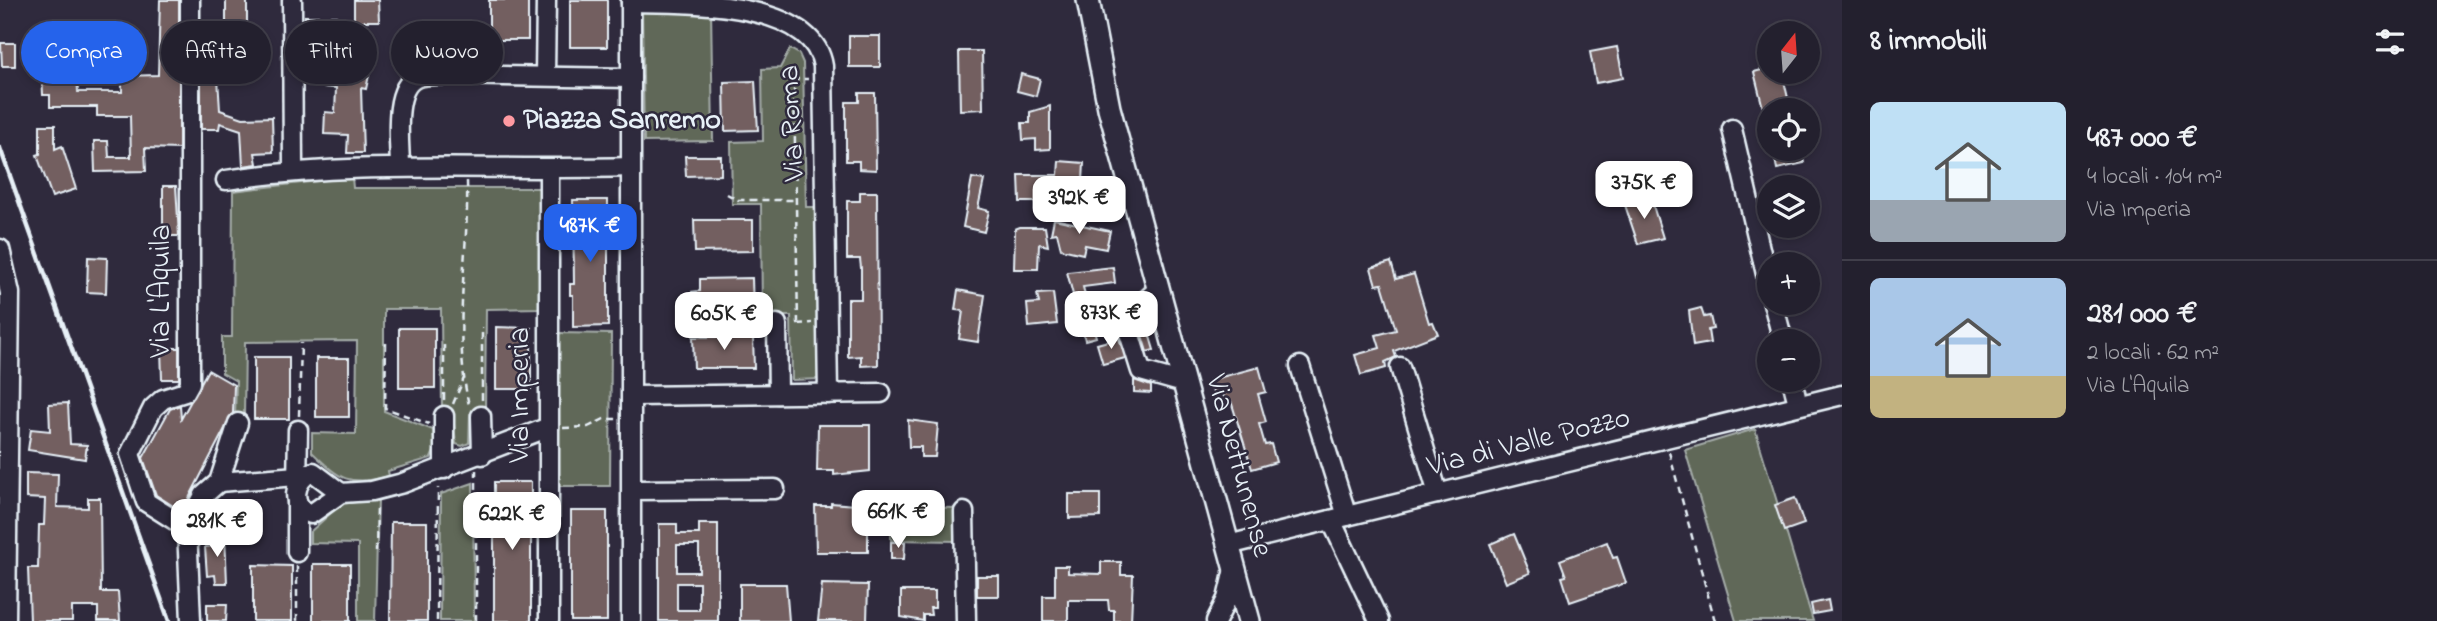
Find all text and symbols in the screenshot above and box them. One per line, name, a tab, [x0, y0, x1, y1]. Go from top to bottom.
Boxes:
text: 8 immobili	[1870, 20, 1987, 64]
chip: Compra	[21, 21, 147, 84]
chip: Affitta	[161, 21, 271, 84]
chip: Filtri	[285, 21, 377, 84]
chip: Nuovo	[391, 21, 503, 84]
north arrow	[1757, 21, 1820, 84]
map controls	[1757, 21, 1820, 392]
icon: filters	[2371, 23, 2409, 61]
street label: Via Roma	[768, 64, 818, 183]
button: locate	[1757, 98, 1820, 161]
place label: Piazza Sanremo	[523, 99, 721, 143]
marker: Piazza Sanremo	[501, 113, 517, 129]
text: 487 000 €	[2087, 117, 2198, 161]
icon: home	[1926, 130, 2010, 214]
text: 4 locali · 104 m²	[2087, 161, 2222, 194]
pin: 375K €	[1587, 162, 1701, 221]
text: 375K €	[1611, 167, 1677, 200]
button: layers	[1757, 175, 1820, 238]
pin: 392K €	[1022, 176, 1136, 236]
text: 392K €	[1049, 182, 1109, 215]
text: Via Imperia	[2087, 194, 2191, 227]
pin: 487K €	[533, 204, 647, 264]
text: 487K €	[560, 210, 620, 243]
street label: Via L'Aquila	[140, 224, 184, 359]
button: +	[1757, 252, 1820, 315]
pin: 605K €	[667, 292, 781, 352]
pin: 873K €	[1054, 292, 1168, 351]
text: 281 000 €	[2087, 293, 2198, 337]
text: 873K €	[1081, 297, 1141, 330]
text: 605K €	[691, 298, 757, 331]
icon: home	[1926, 306, 2010, 390]
street label: Via Imperia	[499, 327, 543, 464]
button: −	[1757, 329, 1820, 392]
text: 2 locali · 62 m²	[2087, 337, 2219, 370]
street label: Via Nettunense	[1192, 369, 1284, 563]
text: Via L'Aquila	[2087, 370, 2189, 403]
street label: Via di Valle Pozzo	[1422, 397, 1635, 490]
pin: 661K €	[841, 490, 955, 550]
pin: 622K €	[455, 492, 569, 552]
text: 661K €	[868, 496, 928, 529]
text: 622K €	[479, 498, 545, 531]
pin: 281K €	[160, 500, 274, 559]
text: 281K €	[187, 505, 247, 538]

